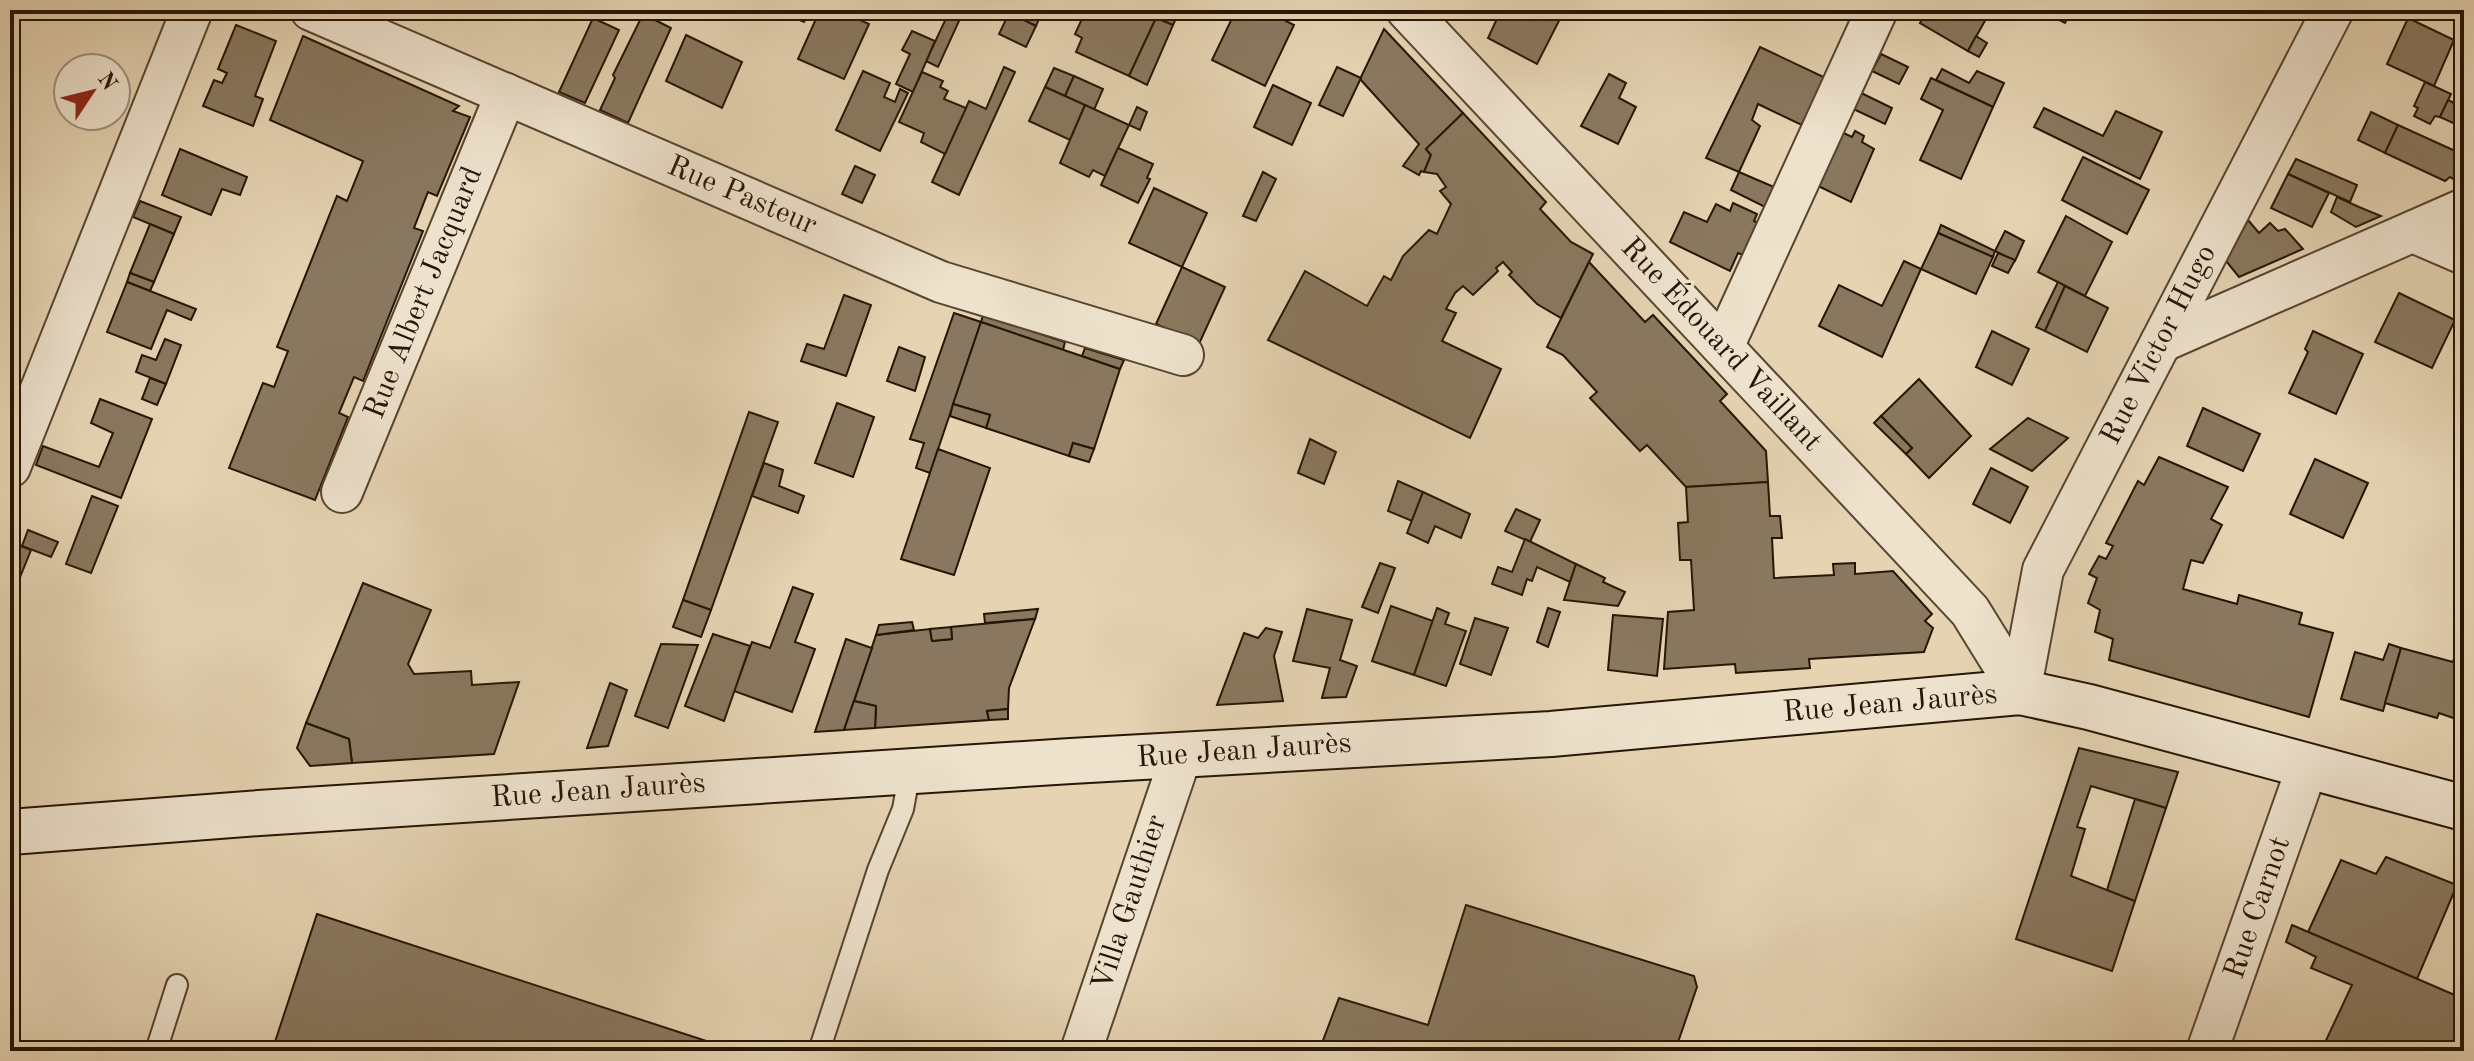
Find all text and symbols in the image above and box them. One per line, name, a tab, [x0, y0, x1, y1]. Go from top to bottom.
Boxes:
north arrow	[52, 52, 132, 132]
text: N	[93, 68, 121, 95]
street label: Rue Pasteur	[663, 151, 821, 241]
street label: Rue Albert Jacquard	[360, 163, 488, 423]
street label: Rue Édouard Vaillant	[1615, 229, 1831, 457]
street label: Rue Victor Hugo	[2096, 240, 2222, 450]
street label: Rue Jean Jaurès	[1781, 680, 1999, 728]
street label: Rue Jean Jaurès	[1136, 729, 1352, 773]
street label: Rue Jean Jaurès	[490, 769, 706, 813]
street label: Villa Gauthier	[1087, 811, 1173, 995]
street label: Rue Carnot	[2220, 833, 2296, 983]

